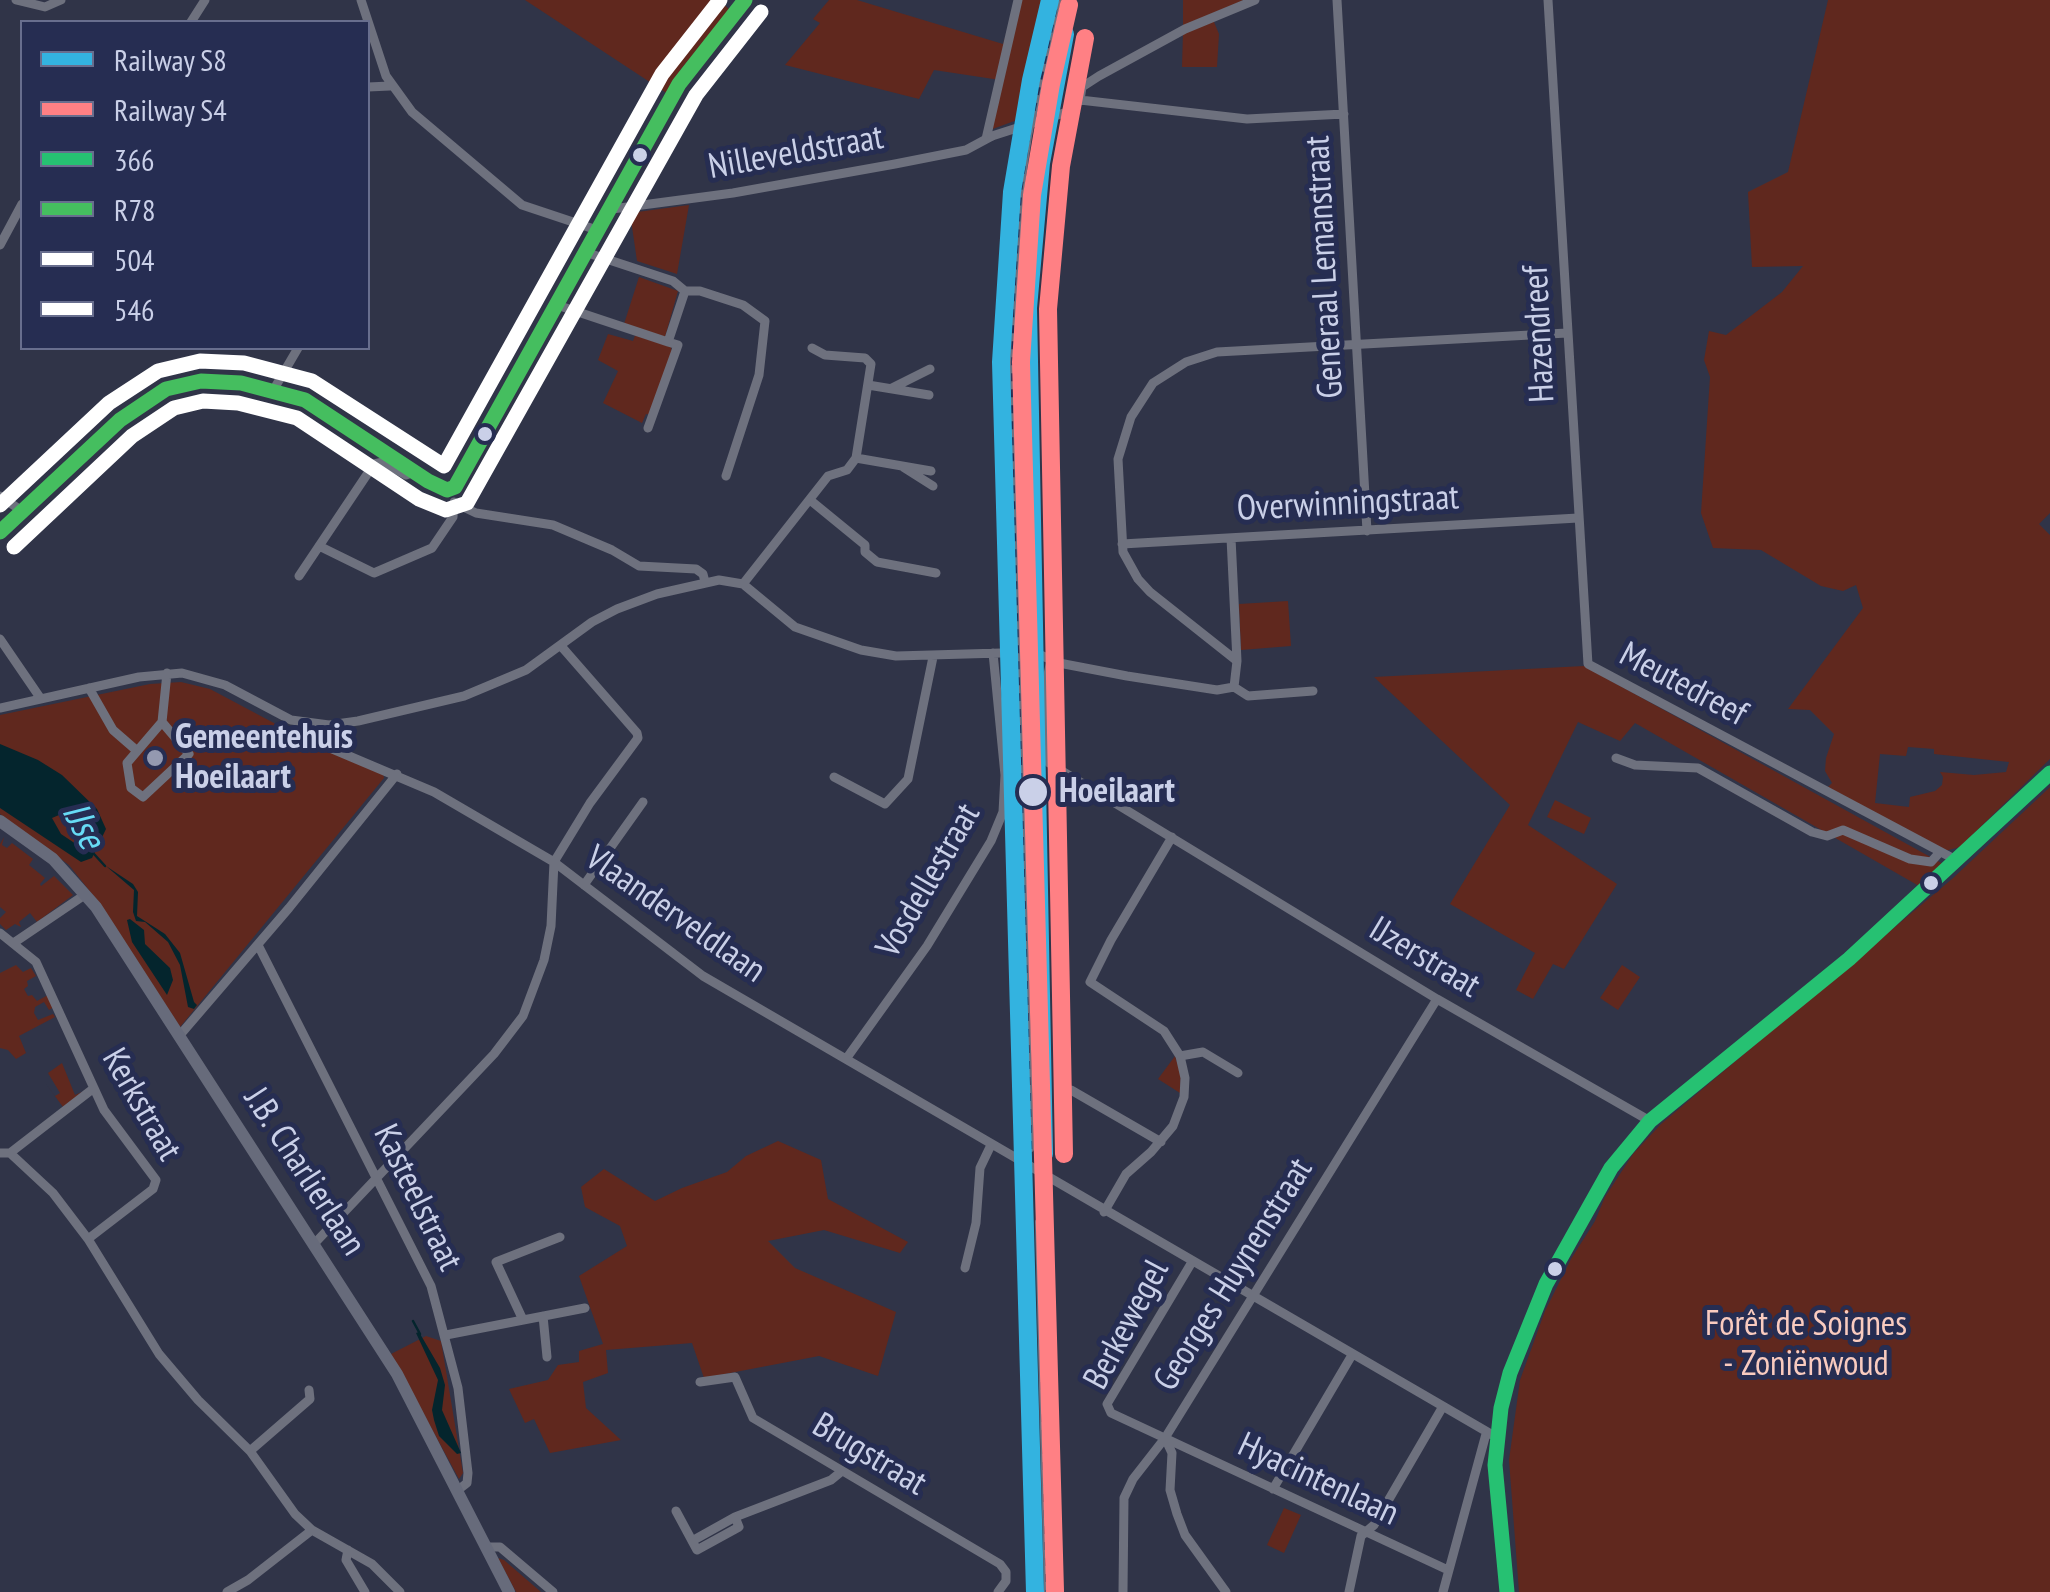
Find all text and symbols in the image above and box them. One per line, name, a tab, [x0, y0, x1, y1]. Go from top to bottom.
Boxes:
legend	[20, 20, 370, 350]
text: Railway S8	[114, 40, 227, 79]
text: Railway S4	[114, 90, 227, 129]
street label: Nilleveldstraat	[705, 117, 887, 189]
street label: Generaal Lemanstraat	[1297, 135, 1353, 399]
text: 366	[114, 140, 155, 179]
unlabelled marker	[630, 145, 650, 165]
text: R78	[114, 190, 155, 229]
text: 504	[114, 240, 155, 279]
street label: Hazendreef	[1515, 264, 1565, 404]
text: 546	[114, 290, 155, 329]
unlabelled marker	[475, 424, 495, 444]
street label: Overwinningstraat	[1236, 477, 1460, 531]
street label: Meutedreef	[1612, 634, 1754, 736]
place label: Gemeentehuis Hoeilaart	[175, 717, 353, 799]
marker: Gemeentehuis Hoeilaart	[144, 747, 166, 769]
place label: Hoeilaart	[1059, 771, 1175, 813]
marker: Hoeilaart	[1016, 775, 1050, 809]
water label: IJse	[51, 795, 113, 857]
street label: Vosdellestraat	[868, 797, 990, 965]
street label: Vlaanderveldlaan	[577, 838, 773, 992]
unlabelled marker	[1921, 873, 1941, 893]
street label: IJzerstraat	[1361, 909, 1487, 1007]
street label: Kerkstraat	[92, 1042, 190, 1168]
street label: J.B. Charlierlaan	[234, 1080, 374, 1264]
street label: Kasteelstraat	[364, 1118, 470, 1278]
street label: Georges Huynenstraat	[1146, 1151, 1322, 1399]
street label: Berkewegel	[1076, 1253, 1178, 1397]
unlabelled marker	[1545, 1259, 1565, 1279]
park label: Forêt de Soignes - Zoniënwoud	[1705, 1304, 1907, 1386]
street label: Brugstraat	[805, 1405, 933, 1505]
street label: Hyacintenlaan	[1231, 1425, 1405, 1535]

